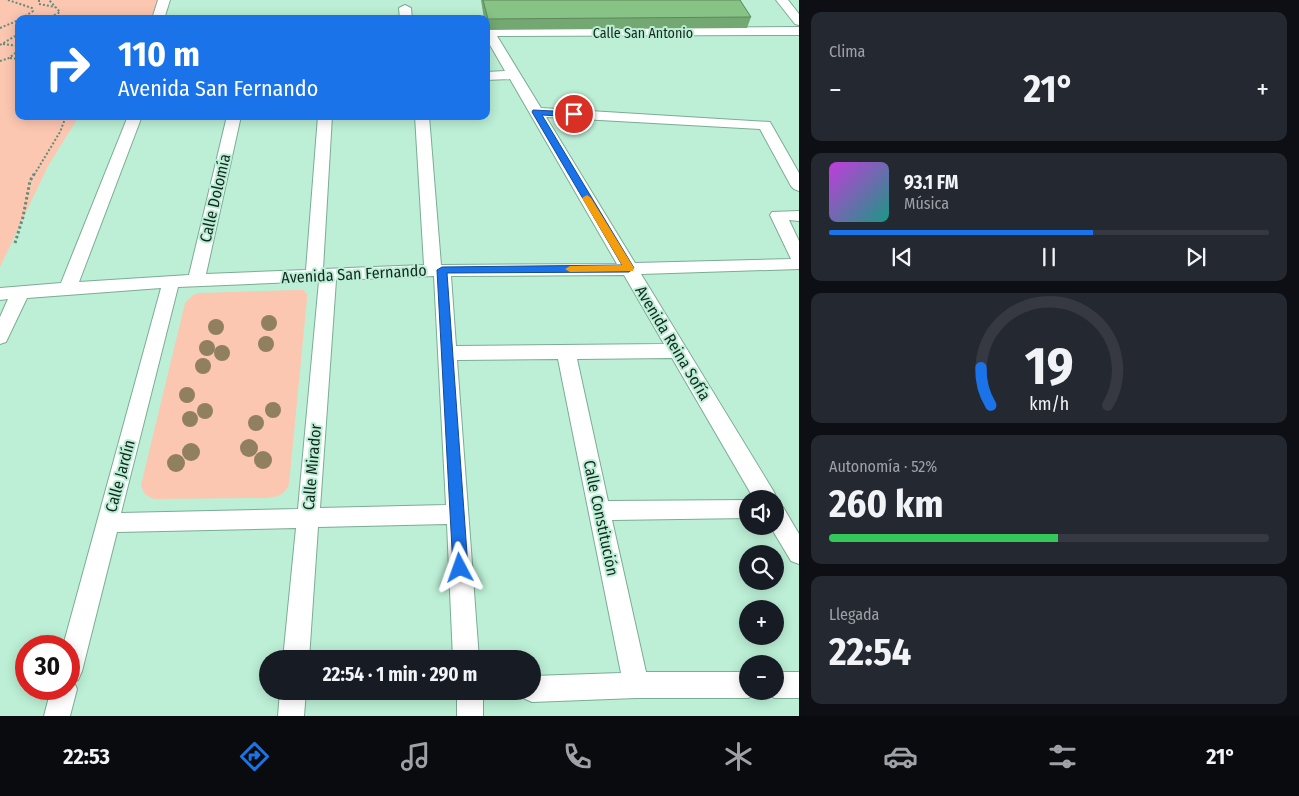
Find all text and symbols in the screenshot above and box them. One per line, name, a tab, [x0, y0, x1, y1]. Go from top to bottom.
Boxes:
street label: Calle San Antonio	[593, 25, 693, 42]
text: 110 m	[118, 33, 200, 75]
icon: right	[35, 35, 100, 100]
text: Clima	[829, 42, 865, 61]
text: 21°	[1024, 66, 1074, 112]
text: −	[829, 73, 842, 106]
text: +	[1256, 73, 1269, 106]
text: Avenida San Fernando	[118, 75, 318, 102]
pin	[553, 93, 595, 135]
icon: arrive	[560, 100, 588, 128]
street label: Calle Dolomía	[196, 152, 234, 244]
text: 93.1 FM	[904, 171, 958, 194]
text: Música	[904, 194, 949, 213]
icon: previous	[888, 243, 916, 271]
icon: pause	[1035, 243, 1063, 271]
icon: next	[1182, 243, 1210, 271]
street label: Avenida San Fernando	[281, 261, 427, 287]
street label: Avenida Reina Sofía	[631, 282, 715, 404]
text: 19	[1025, 335, 1073, 398]
text: km/h	[1029, 393, 1069, 415]
street label: Calle Mirador	[299, 423, 325, 511]
street label: Calle Jardín	[101, 438, 139, 514]
text: Autonomía · 52%	[829, 457, 937, 476]
street label: Calle Constitución	[579, 458, 623, 578]
text: 260 km	[829, 481, 943, 527]
map controls	[739, 490, 784, 700]
button: sound	[739, 490, 784, 535]
position arrow	[433, 541, 485, 593]
button: search	[739, 545, 784, 590]
button: +	[739, 600, 784, 645]
text: Llegada	[829, 605, 879, 624]
text: 22:54	[829, 629, 911, 675]
speed limit sign: 30	[15, 635, 80, 700]
button: −	[739, 655, 784, 700]
text: 22:54 · 1 min · 290 m	[323, 663, 477, 686]
icon: directions	[237, 739, 272, 774]
icon: music	[398, 739, 433, 774]
icon: phone	[560, 739, 595, 774]
icon: climate	[721, 739, 756, 774]
icon: car	[883, 739, 918, 774]
icon: filters	[1045, 739, 1080, 774]
text: 22:53	[63, 743, 110, 770]
text: 21°	[1206, 743, 1236, 770]

